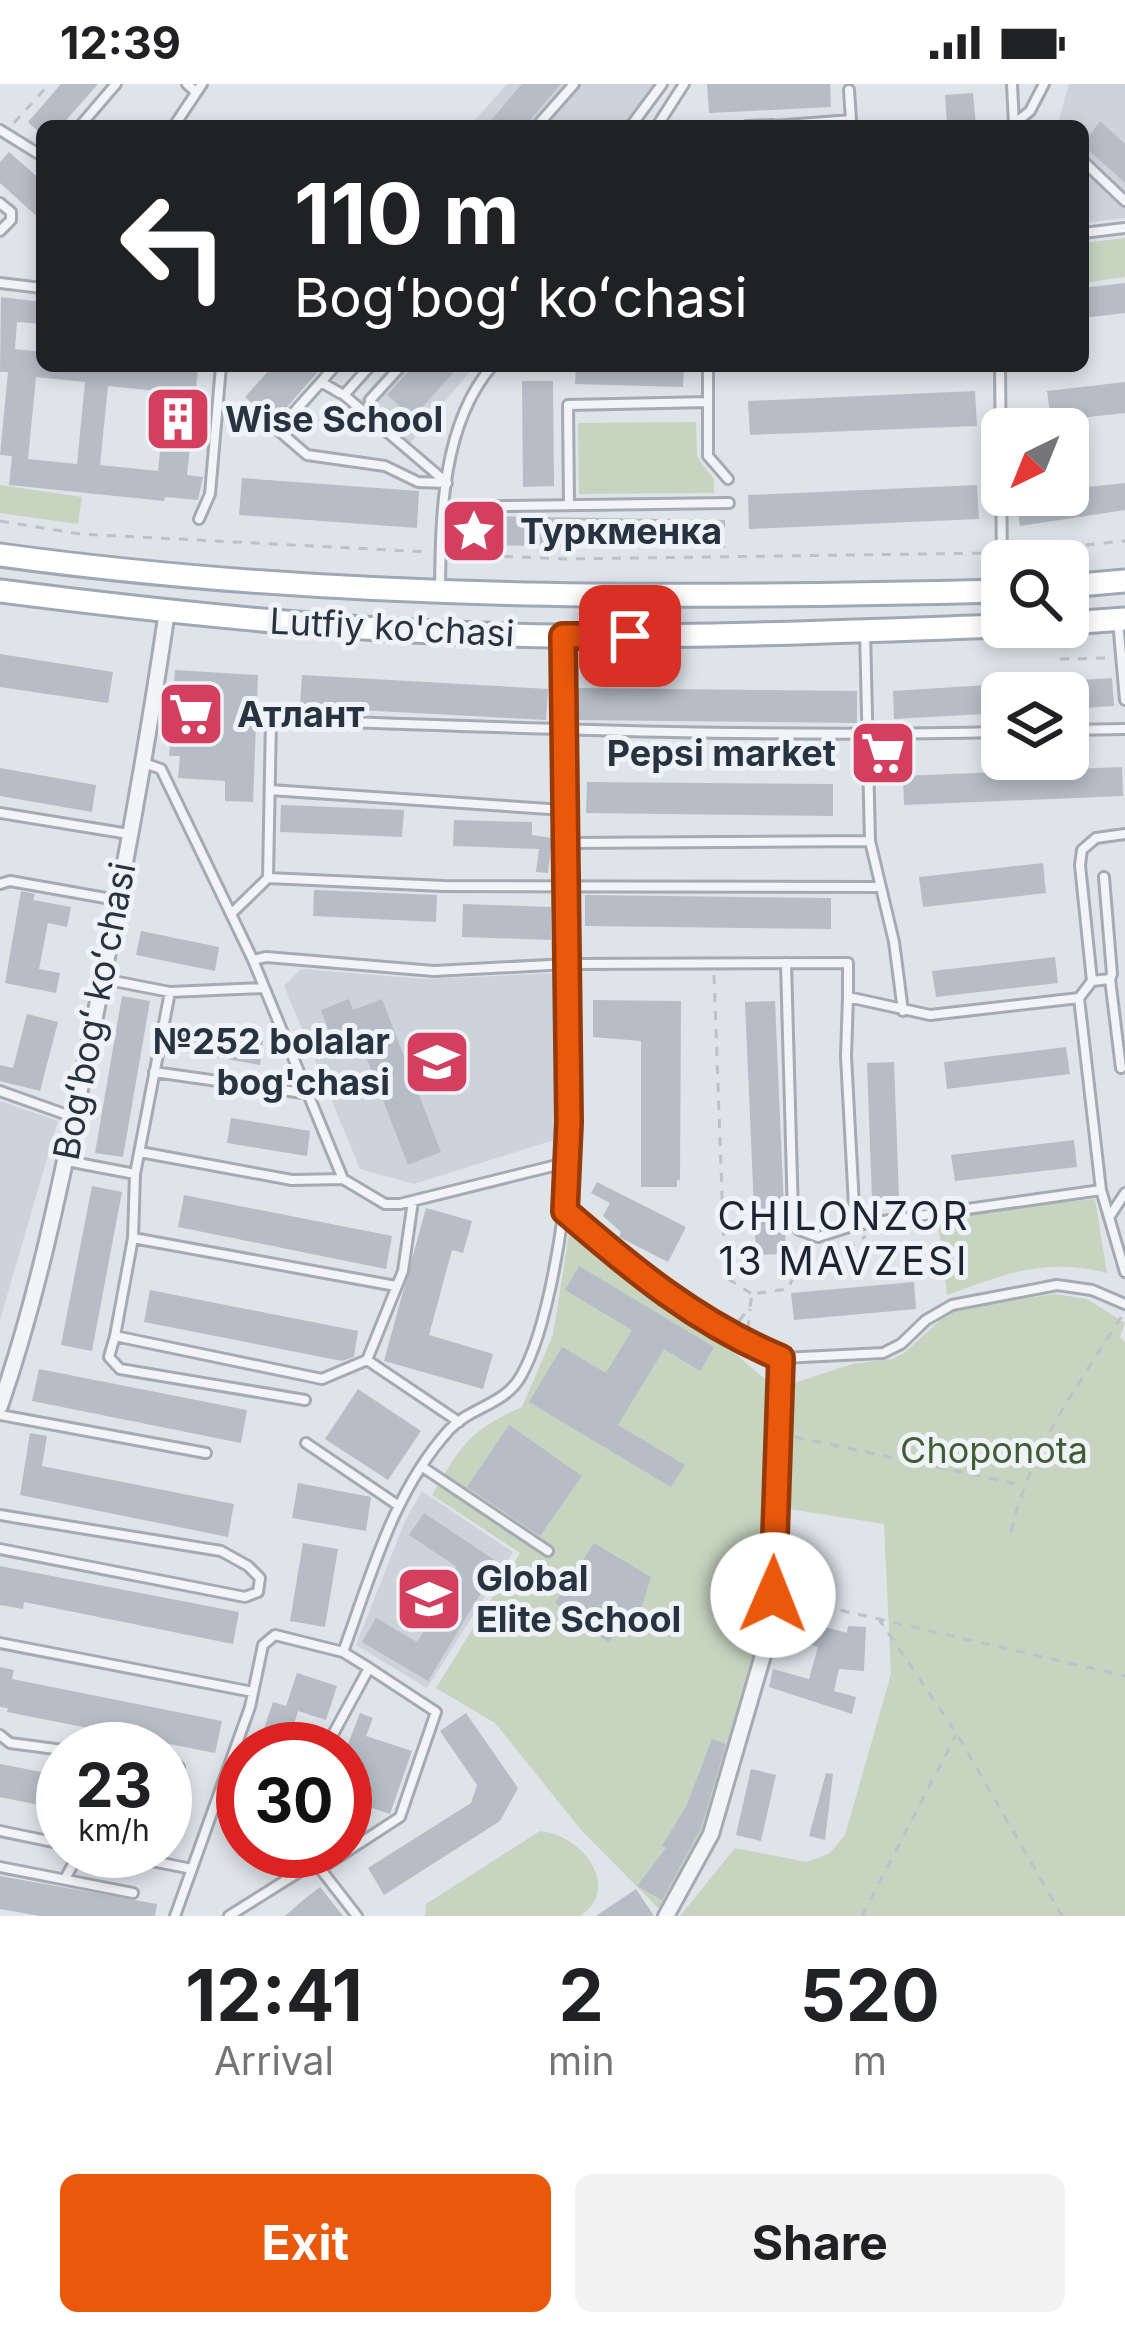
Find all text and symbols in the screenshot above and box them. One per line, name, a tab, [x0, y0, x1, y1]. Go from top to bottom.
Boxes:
text: 12:39	[60, 15, 181, 70]
text: 110 m	[294, 163, 520, 264]
icon: left	[96, 168, 252, 324]
text: Bogʻbogʻ koʻchasi	[294, 265, 748, 330]
building icon: Wise School	[143, 384, 213, 454]
place label: Wise School	[225, 397, 443, 441]
north arrow	[981, 408, 1089, 516]
map controls	[981, 408, 1089, 780]
place icon: Туркменка	[439, 496, 509, 566]
place label: Туркменка	[520, 509, 722, 553]
button: search	[981, 540, 1089, 648]
pin	[579, 585, 681, 687]
street label: Lutfiy ko'chasi	[269, 599, 515, 655]
icon: arrive	[597, 603, 663, 669]
button: layers	[981, 672, 1089, 780]
supermarket icon: Атлант	[156, 679, 226, 749]
place label: Атлант	[237, 692, 365, 736]
supermarket icon: Pepsi market	[848, 718, 918, 788]
place label: Pepsi market	[607, 731, 836, 775]
street label: Bogʻbogʻ koʻchasi	[44, 858, 144, 1164]
place label: №252 bolalar bog'chasi	[153, 1019, 390, 1104]
school or university icon: №252 bolalar bog'chasi	[402, 1027, 472, 1097]
district label: CHILONZOR 13 MAVZESI	[717, 1192, 971, 1284]
park label: Choponota	[900, 1428, 1088, 1472]
position arrow	[710, 1532, 836, 1658]
place label: Global Elite School	[476, 1556, 681, 1641]
school or university icon: Global Elite School	[394, 1564, 464, 1634]
speed limit sign: 30	[216, 1722, 372, 1878]
text: 23	[76, 1749, 152, 1821]
text: km/h	[78, 1812, 150, 1848]
text: 12:41	[185, 1951, 363, 2038]
text: 2	[559, 1951, 604, 2038]
text: 520	[800, 1951, 940, 2038]
text: Arrival	[214, 2037, 334, 2084]
text: min	[548, 2037, 615, 2084]
text: m	[853, 2037, 887, 2084]
button: Exit	[60, 2174, 551, 2312]
button: Share	[575, 2174, 1065, 2312]

